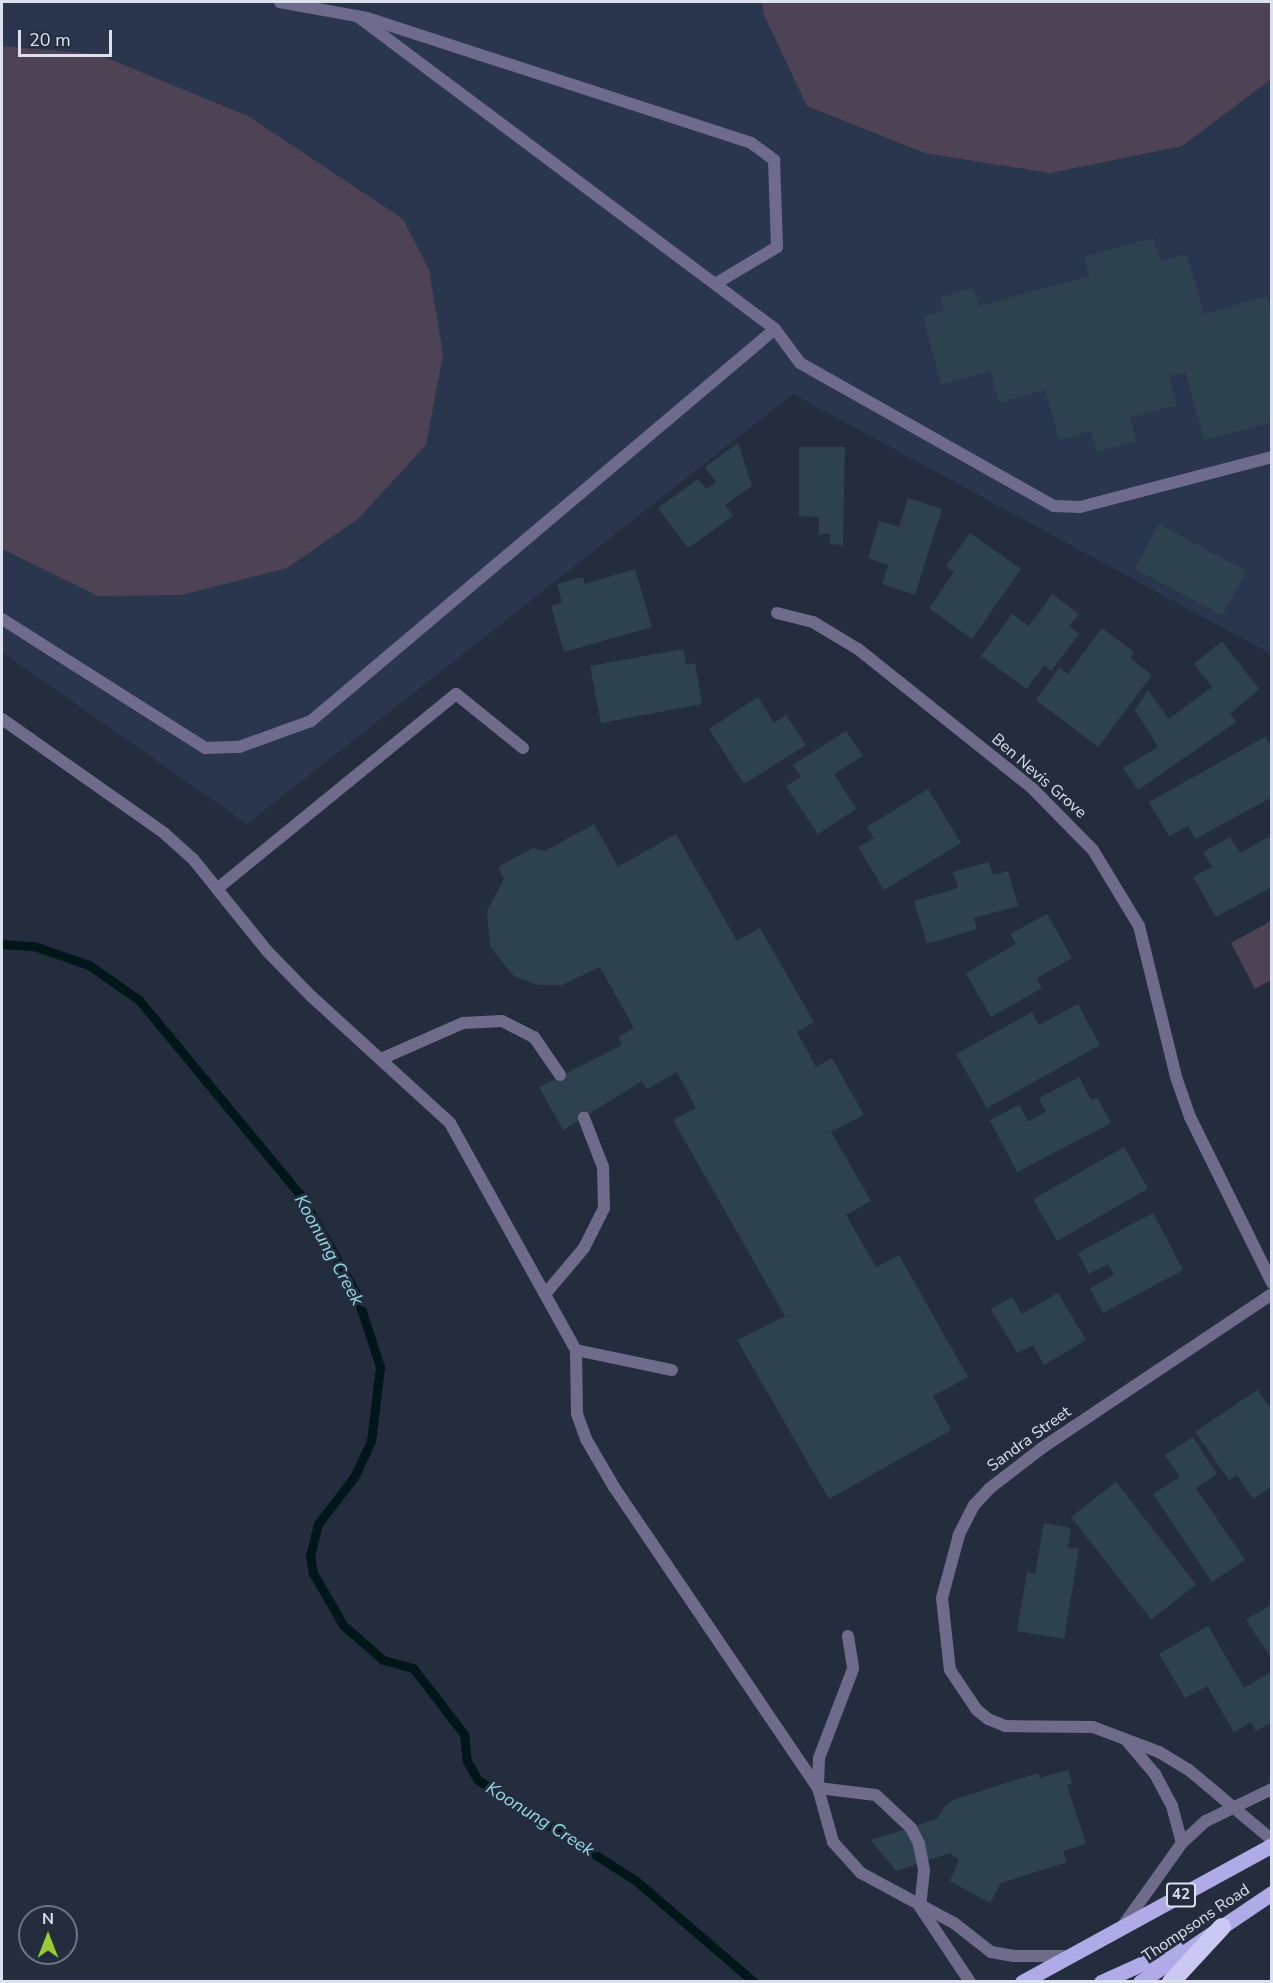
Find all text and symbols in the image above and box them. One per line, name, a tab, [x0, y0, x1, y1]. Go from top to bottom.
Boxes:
scale bar	[21, 18, 116, 56]
text: 20 m	[29, 28, 71, 52]
street label: Ben Nevis Grove	[988, 730, 1090, 822]
water label: Koonung Creek	[290, 1191, 368, 1309]
street label: Sandra Street	[983, 1402, 1075, 1476]
water label: Koonung Creek	[482, 1777, 598, 1861]
street label: Thompsons Road	[1139, 1880, 1253, 1966]
road number: 42	[1166, 1883, 1196, 1907]
north arrow	[18, 1905, 78, 1965]
text: N	[42, 1908, 54, 1930]

